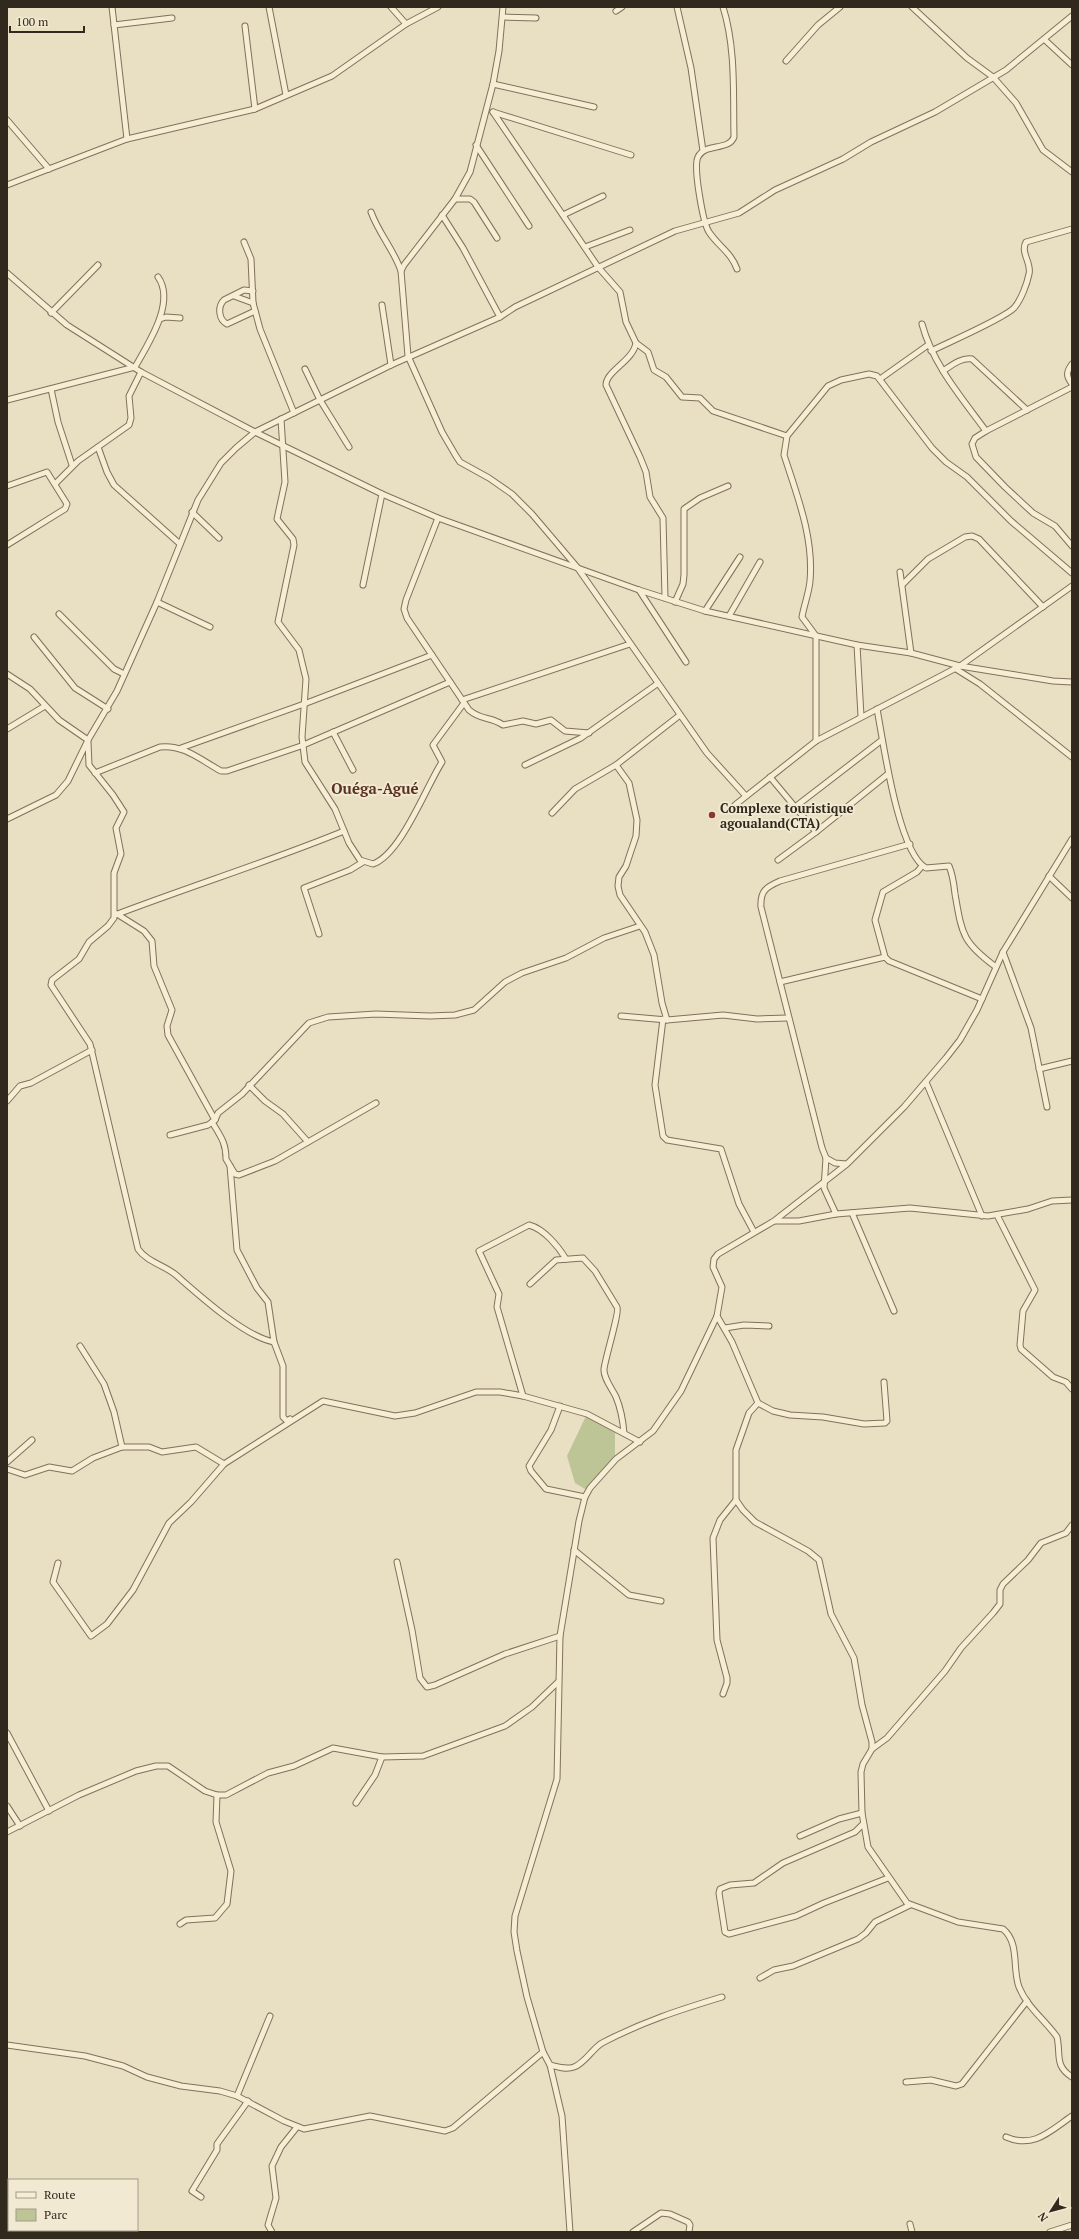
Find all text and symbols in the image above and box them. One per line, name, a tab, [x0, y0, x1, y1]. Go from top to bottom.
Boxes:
scale bar	[10, 8, 84, 34]
text: 100 m	[16, 14, 49, 29]
district label: Ouéga-Agué	[331, 778, 419, 798]
place label: Complexe touristique agoualand(CTA)	[720, 799, 854, 832]
marker: Complexe touristique agoualand(CTA)	[707, 810, 717, 820]
legend	[8, 2179, 138, 2231]
text: Route	[44, 2187, 75, 2202]
north arrow	[1031, 2191, 1071, 2231]
text: Parc	[44, 2207, 68, 2222]
text: N	[1034, 2209, 1051, 2224]

